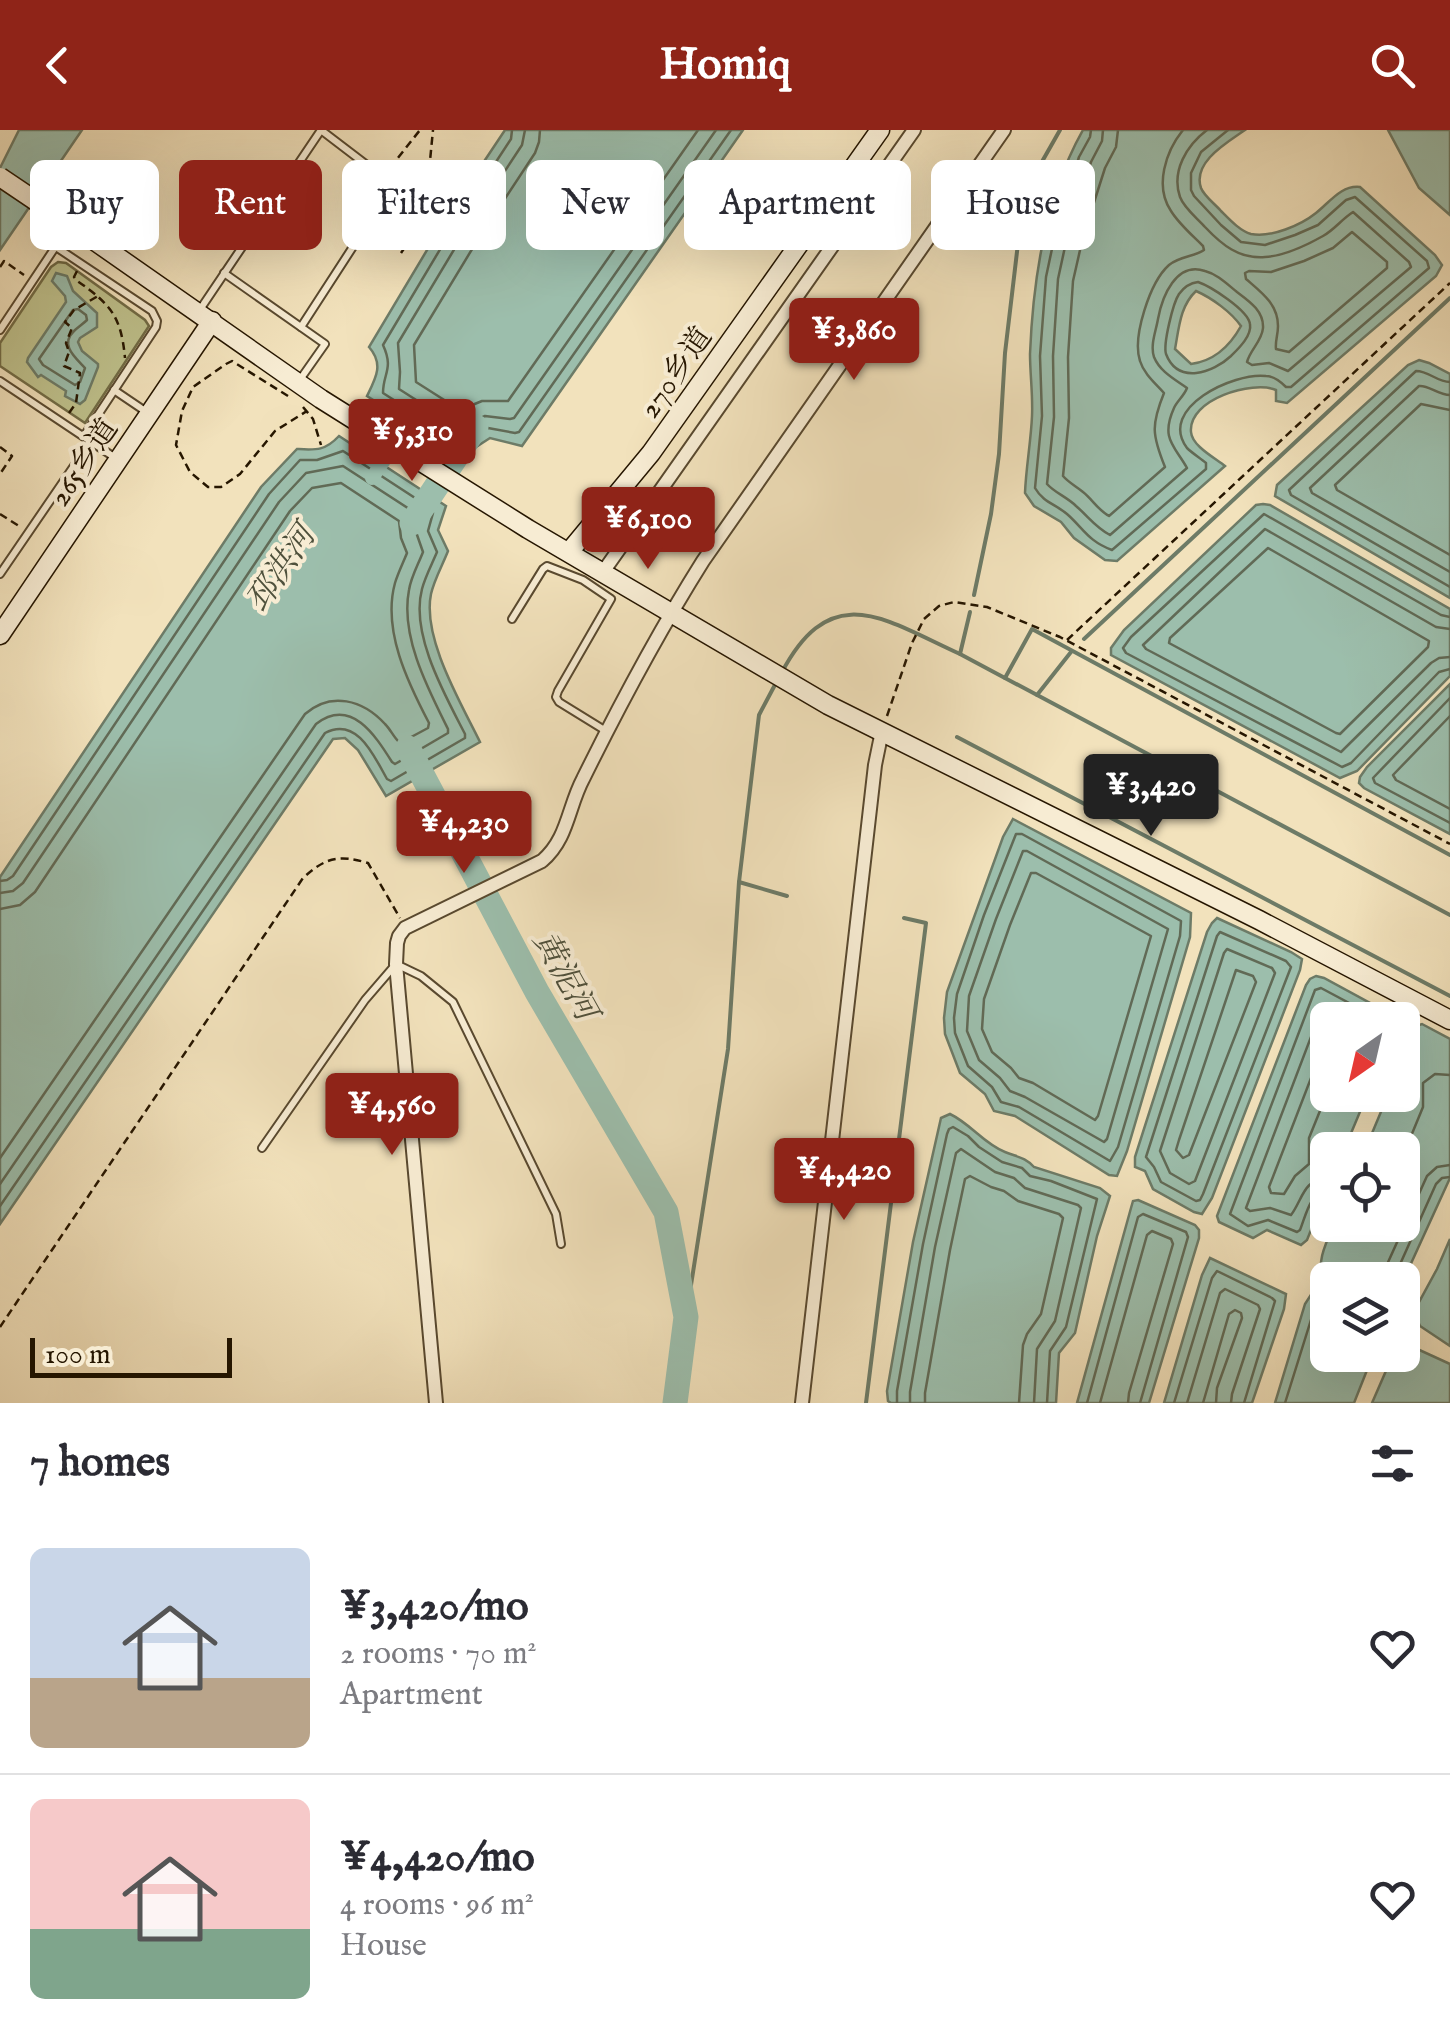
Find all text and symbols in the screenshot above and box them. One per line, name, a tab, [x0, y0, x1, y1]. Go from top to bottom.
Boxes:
text: Homiq	[659, 37, 791, 94]
icon: back	[30, 38, 85, 93]
icon: search	[1365, 38, 1420, 93]
chip: Buy	[30, 160, 159, 250]
chip: Rent	[179, 160, 322, 250]
chip: Filters	[342, 160, 506, 250]
chip: New	[526, 160, 664, 250]
chip: Apartment	[684, 160, 911, 250]
chip: House	[931, 160, 1095, 250]
pin: ¥3,860	[773, 298, 935, 383]
text: ¥3,860	[811, 310, 897, 351]
street label: 270乡道	[632, 320, 722, 426]
pin: ¥5,310	[331, 399, 493, 484]
text: ¥5,310	[371, 411, 453, 452]
street label: 265乡道	[42, 412, 128, 514]
pin: ¥6,100	[567, 487, 729, 572]
text: ¥6,100	[604, 499, 692, 540]
water label: 邳洪河	[238, 514, 329, 621]
pin: ¥3,420	[1070, 754, 1232, 839]
text: ¥3,420	[1106, 766, 1196, 807]
pin: ¥4,230	[383, 791, 545, 876]
text: ¥4,230	[418, 803, 510, 844]
water label: 黄泥河	[523, 924, 607, 1032]
north arrow	[1310, 1002, 1420, 1112]
map controls	[1310, 1002, 1420, 1372]
pin: ¥4,560	[311, 1073, 473, 1158]
text: ¥4,560	[347, 1085, 437, 1126]
button: locate	[1310, 1132, 1420, 1242]
pin: ¥4,420	[763, 1138, 925, 1223]
text: ¥4,420	[796, 1150, 892, 1191]
button: layers	[1310, 1262, 1420, 1372]
scale bar	[30, 1333, 232, 1378]
text: 100 m	[45, 1338, 111, 1373]
icon: filters	[1365, 1436, 1420, 1491]
text: 7 homes	[30, 1437, 170, 1490]
text: ¥3,420/mo	[340, 1581, 529, 1634]
icon: home	[110, 1588, 230, 1708]
icon: heart	[1365, 1621, 1420, 1676]
text: 2 rooms · 70 m²	[340, 1634, 537, 1675]
text: Apartment	[340, 1675, 483, 1716]
text: ¥4,420/mo	[340, 1832, 535, 1885]
icon: home	[110, 1839, 230, 1959]
icon: heart	[1365, 1872, 1420, 1927]
text: 4 rooms · 96 m²	[340, 1885, 534, 1926]
text: House	[340, 1926, 427, 1967]

